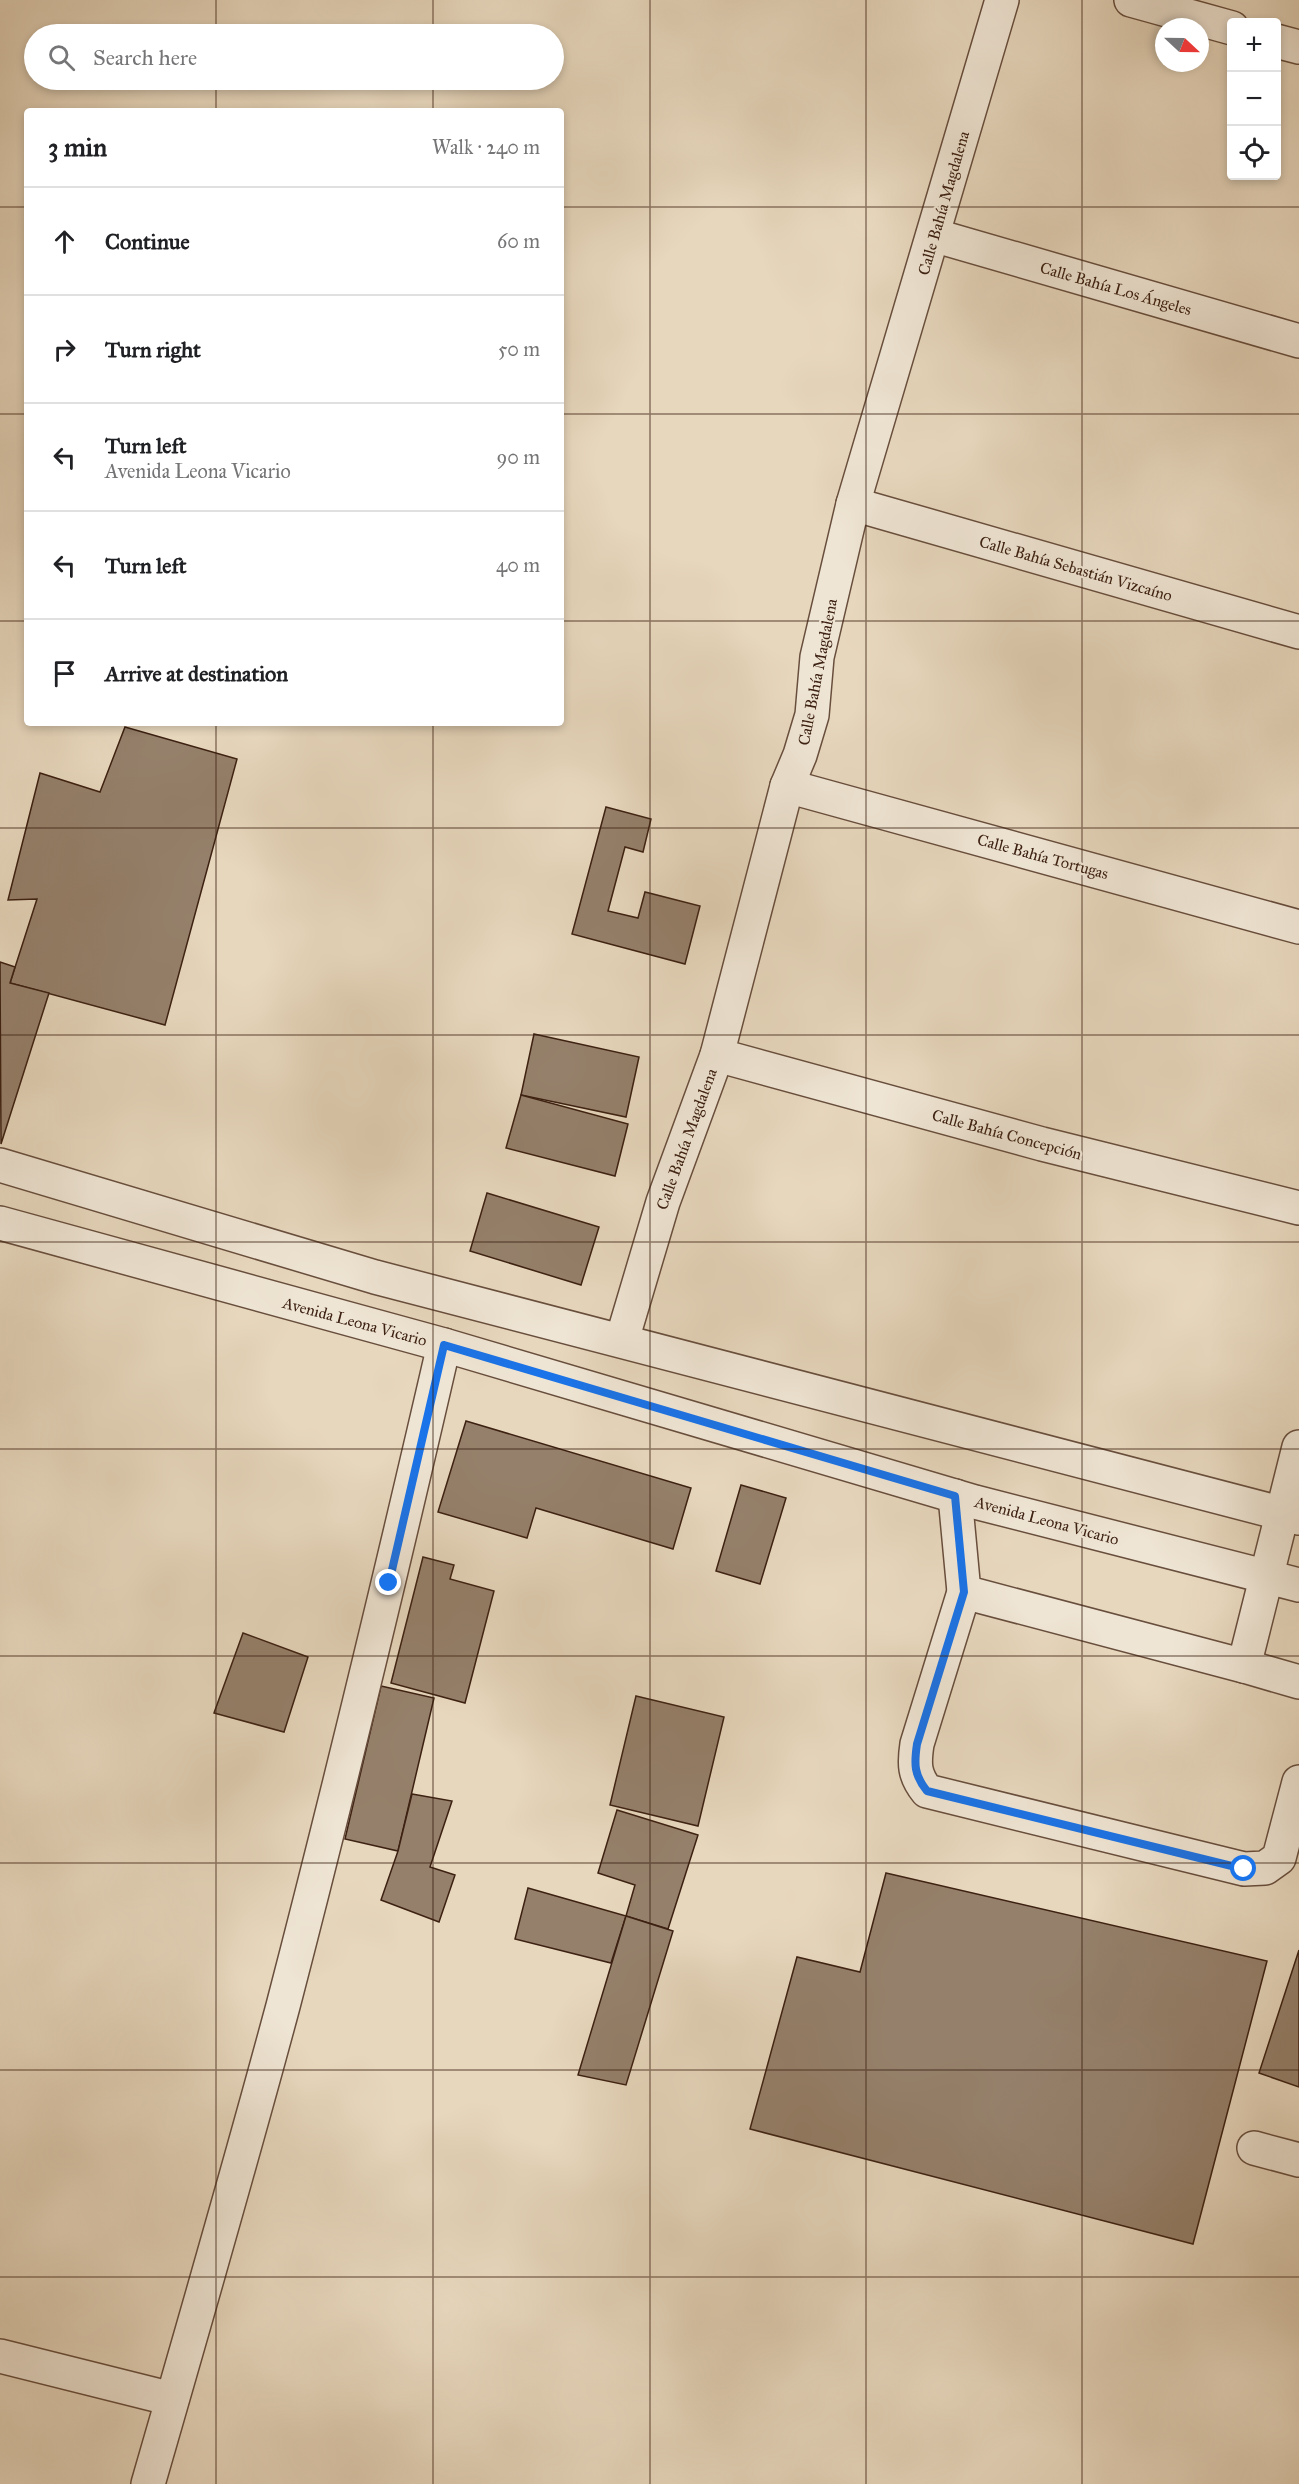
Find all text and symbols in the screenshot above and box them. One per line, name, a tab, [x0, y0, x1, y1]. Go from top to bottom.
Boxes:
north arrow	[1155, 18, 1209, 72]
map controls	[1227, 18, 1281, 180]
button: +	[1227, 18, 1281, 72]
search box	[24, 24, 564, 90]
icon: search	[45, 41, 78, 74]
text: Search here	[93, 44, 197, 71]
button: −	[1227, 72, 1281, 126]
button: locate	[1227, 126, 1281, 180]
street label: Calle Bahía Magdalena	[914, 129, 974, 278]
text: 3 min	[48, 131, 107, 163]
text: Walk · 240 m	[432, 135, 540, 159]
icon: ahead	[48, 225, 81, 258]
text: Continue	[105, 228, 190, 255]
text: 60 m	[497, 229, 540, 253]
street label: Calle Bahía Los Ángeles	[1038, 257, 1194, 320]
icon: right	[48, 333, 81, 366]
text: Turn right	[105, 336, 201, 363]
text: 50 m	[498, 337, 540, 361]
text: Turn left	[105, 432, 187, 459]
icon: left	[48, 441, 81, 474]
text: 90 m	[497, 445, 540, 469]
text: Avenida Leona Vicario	[105, 459, 291, 483]
street label: Calle Bahía Sebastián Vizcaíno	[977, 532, 1175, 605]
icon: left	[48, 549, 81, 582]
text: Turn left	[105, 552, 187, 579]
text: 40 m	[496, 553, 540, 577]
street label: Calle Bahía Magdalena	[794, 597, 842, 747]
icon: arrive	[48, 657, 81, 690]
text: Arrive at destination	[105, 660, 288, 687]
street label: Calle Bahía Tortugas	[975, 830, 1111, 884]
street label: Calle Bahía Magdalena	[652, 1066, 722, 1213]
street label: Calle Bahía Concepción	[930, 1105, 1084, 1164]
street label: Avenida Leona Vicario	[280, 1293, 429, 1350]
street label: Avenida Leona Vicario	[972, 1492, 1121, 1549]
route end	[375, 1569, 401, 1595]
route start	[1230, 1855, 1256, 1881]

